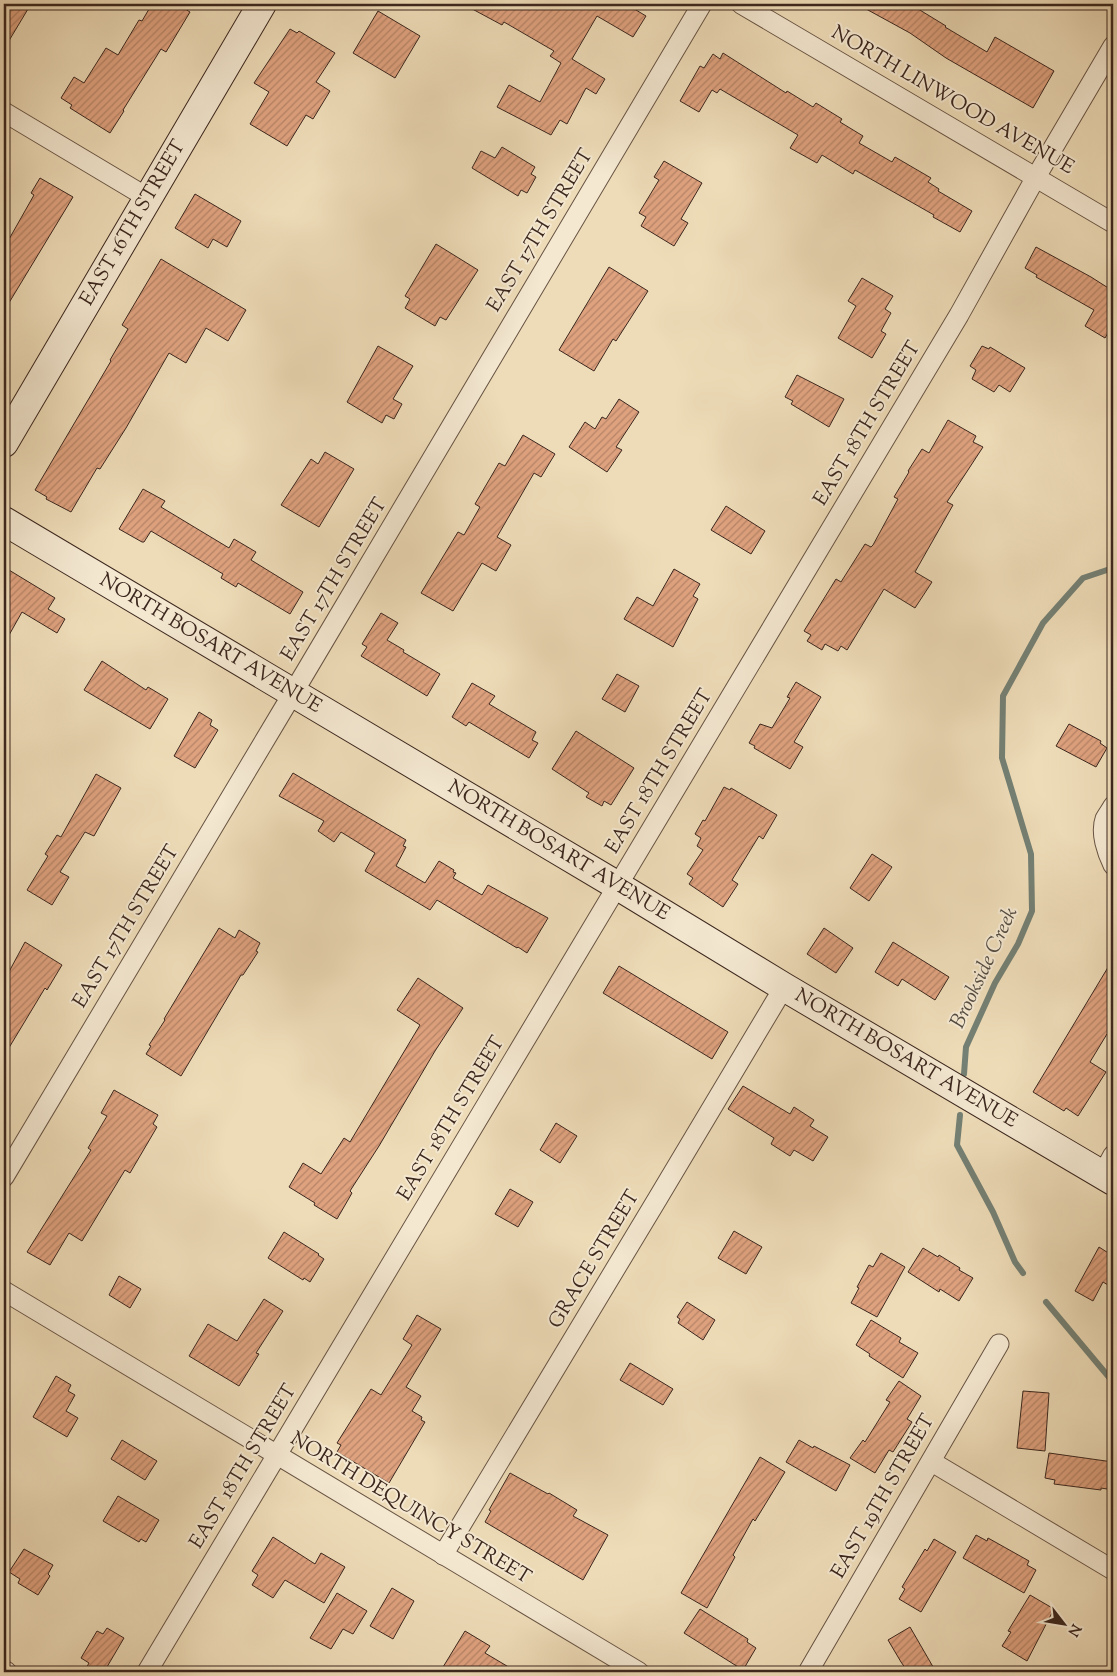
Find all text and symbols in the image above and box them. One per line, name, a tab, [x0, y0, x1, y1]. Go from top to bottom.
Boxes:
street label: NORTH LINWOOD AVENUE	[825, 19, 1079, 183]
street label: EAST 16TH STREET	[73, 135, 193, 311]
street label: EAST 17TH STREET	[481, 144, 601, 318]
street label: EAST 18TH STREET	[807, 336, 929, 512]
street label: EAST 17TH STREET	[275, 493, 395, 667]
street label: NORTH BOSART AVENUE	[94, 566, 327, 721]
street label: EAST 18TH STREET	[599, 684, 721, 860]
street label: NORTH BOSART AVENUE	[442, 773, 675, 928]
street label: EAST 17TH STREET	[67, 840, 187, 1014]
water label: Brookside Creek	[944, 902, 1026, 1034]
street label: NORTH BOSART AVENUE	[789, 982, 1023, 1136]
street label: EAST 18TH STREET	[391, 1031, 513, 1207]
street label: GRACE STREET	[542, 1185, 648, 1335]
street label: EAST 18TH STREET	[183, 1379, 305, 1555]
street label: EAST 19TH STREET	[825, 1409, 943, 1585]
street label: NORTH DEQUINCY STREET	[284, 1425, 536, 1593]
north arrow	[1040, 1598, 1090, 1648]
text: N	[1062, 1620, 1085, 1640]

